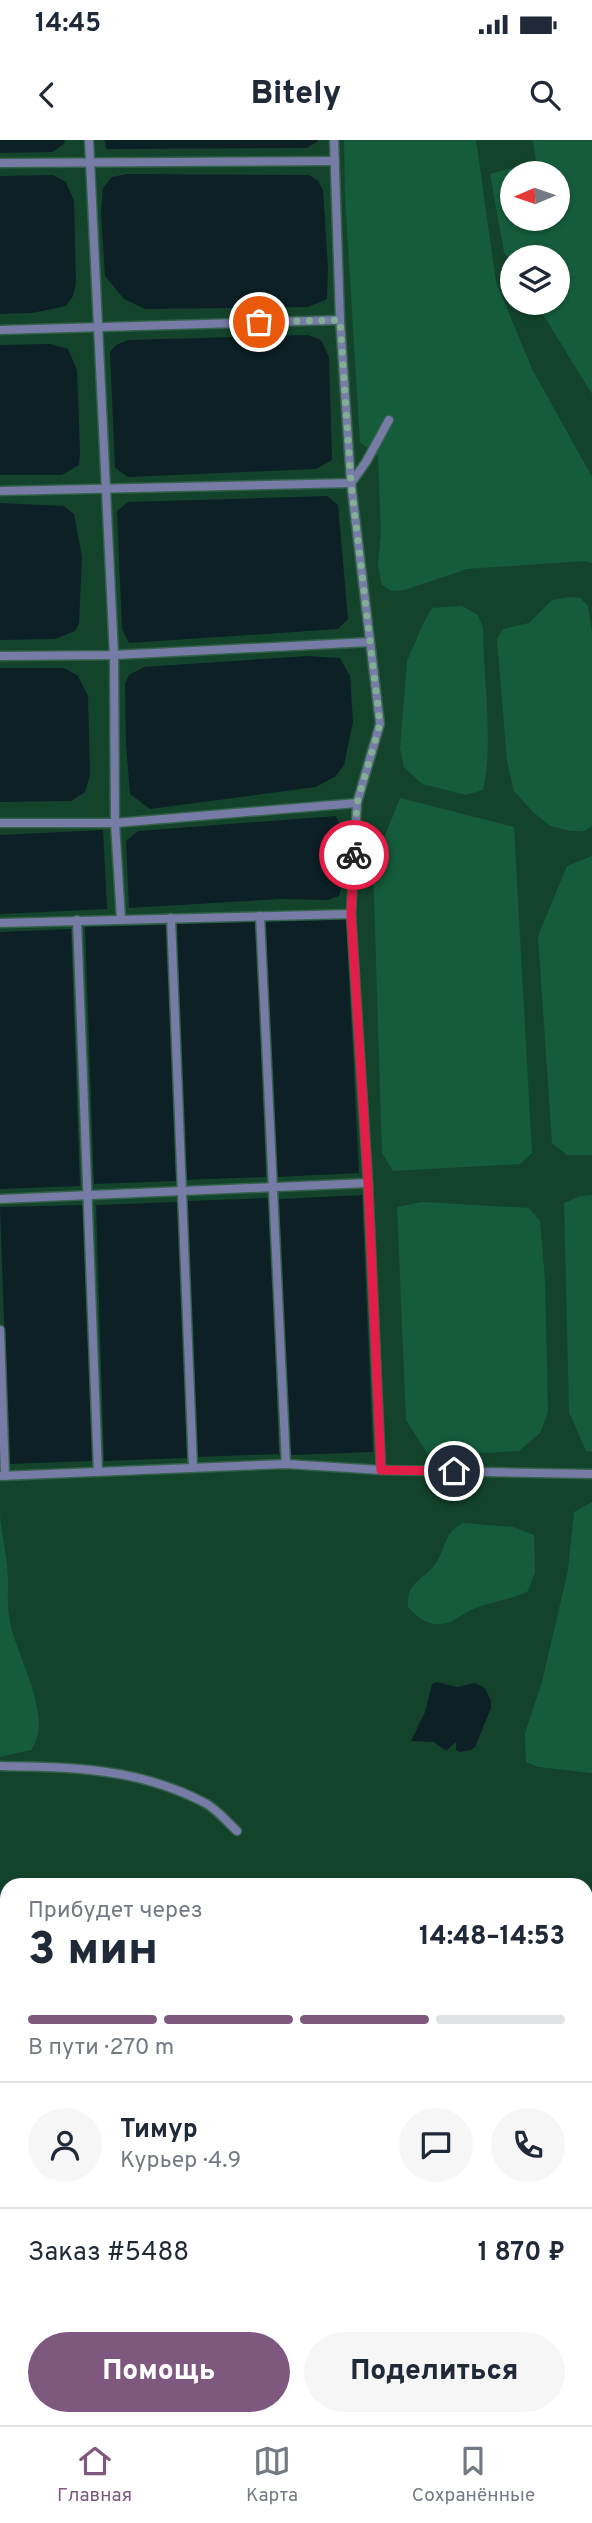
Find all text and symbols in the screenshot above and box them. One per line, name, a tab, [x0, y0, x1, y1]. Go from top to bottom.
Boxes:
text: 14:45	[35, 8, 101, 41]
text: Bitely	[251, 75, 341, 115]
icon: back	[28, 76, 66, 114]
icon: search	[526, 76, 564, 114]
north arrow	[500, 161, 570, 231]
map controls	[500, 161, 570, 315]
button: layers	[500, 245, 570, 315]
pin	[229, 292, 289, 352]
icon: bag	[240, 303, 278, 341]
courier	[319, 820, 389, 890]
icon: bike	[335, 836, 373, 874]
pin	[424, 1441, 484, 1501]
icon: home	[435, 1452, 473, 1490]
text: Прибудет через	[28, 1897, 203, 1926]
text: 14:48–14:53	[419, 1921, 565, 1954]
text: 3 мин	[28, 1922, 158, 1981]
text: В пути · 270 m	[28, 2034, 174, 2063]
button: person	[28, 2108, 102, 2182]
button: chat	[399, 2108, 473, 2182]
button: phone	[491, 2108, 565, 2182]
text: Тимур	[120, 2114, 198, 2147]
text: Курьер · 4.9	[120, 2147, 241, 2176]
text: Заказ #5488	[28, 2237, 189, 2270]
text: 1 870 ₽	[478, 2237, 565, 2270]
button: Помощь	[28, 2332, 290, 2412]
button: Поделиться	[304, 2332, 565, 2412]
tab: Главная	[57, 2442, 132, 2508]
tab: Карта	[246, 2442, 298, 2508]
tab: Сохранённые	[412, 2442, 535, 2508]

